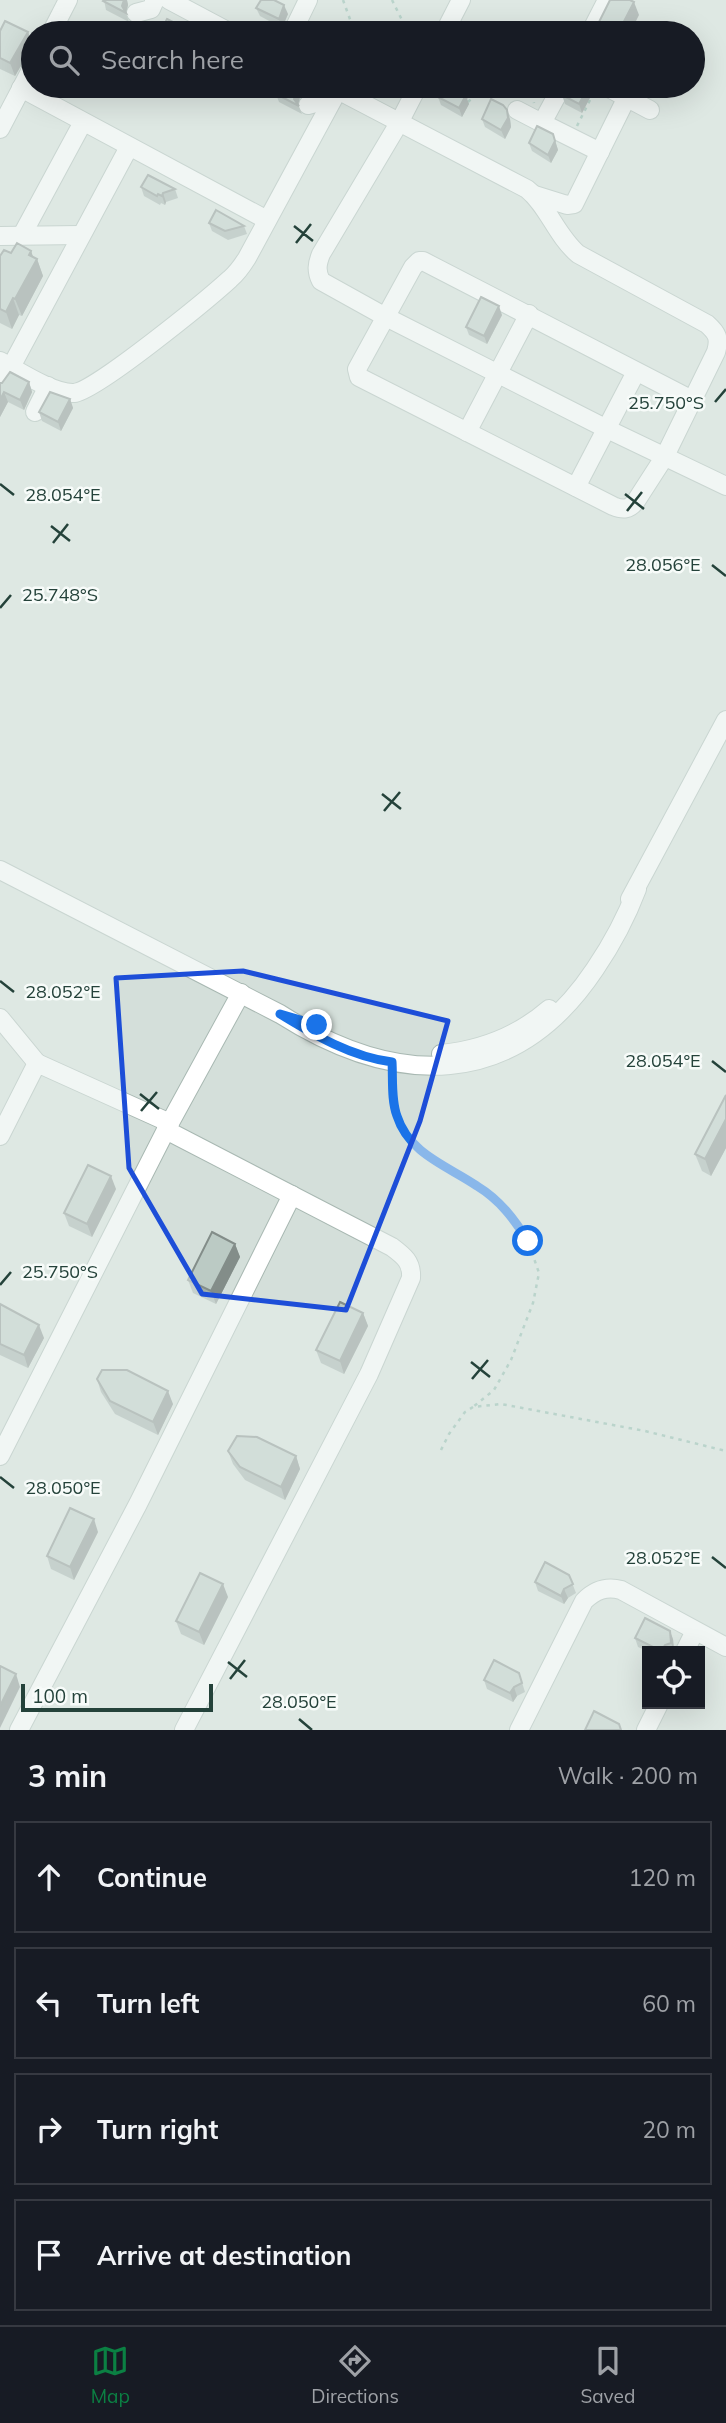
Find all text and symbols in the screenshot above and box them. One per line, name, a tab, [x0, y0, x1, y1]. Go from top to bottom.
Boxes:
search box	[21, 21, 705, 98]
icon: search	[45, 41, 83, 79]
text: Search here	[101, 43, 244, 76]
text: 25.750°S	[628, 391, 704, 414]
text: 28.054°E	[25, 483, 101, 506]
text: 28.056°E	[625, 553, 701, 576]
text: 25.748°S	[22, 583, 98, 606]
text: 28.052°E	[25, 980, 101, 1003]
route end	[301, 1009, 332, 1040]
text: 28.054°E	[625, 1049, 701, 1072]
route start	[512, 1225, 543, 1256]
text: 25.750°S	[22, 1260, 98, 1283]
text: 28.050°E	[25, 1476, 101, 1499]
text: 28.052°E	[625, 1546, 701, 1569]
map controls	[642, 1646, 705, 1709]
button: locate	[642, 1646, 705, 1709]
scale bar	[21, 1681, 214, 1713]
text: 100 m	[32, 1684, 88, 1708]
text: 28.050°E	[261, 1690, 337, 1713]
text: 3 min	[28, 1757, 107, 1795]
text: Walk · 200 m	[558, 1761, 698, 1790]
icon: ahead	[30, 1858, 68, 1896]
text: Continue	[97, 1861, 207, 1894]
text: 120 m	[628, 1863, 696, 1892]
icon: left	[30, 1984, 68, 2022]
text: Turn left	[97, 1987, 199, 2020]
text: 60 m	[642, 1989, 696, 2018]
icon: right	[30, 2110, 68, 2148]
text: Turn right	[97, 2113, 218, 2146]
text: 20 m	[642, 2115, 696, 2144]
icon: arrive	[30, 2236, 68, 2274]
text: Arrive at destination	[97, 2239, 352, 2272]
tab: Map	[91, 2342, 130, 2408]
tab: Directions	[311, 2342, 399, 2408]
tab: Saved	[580, 2342, 635, 2408]

